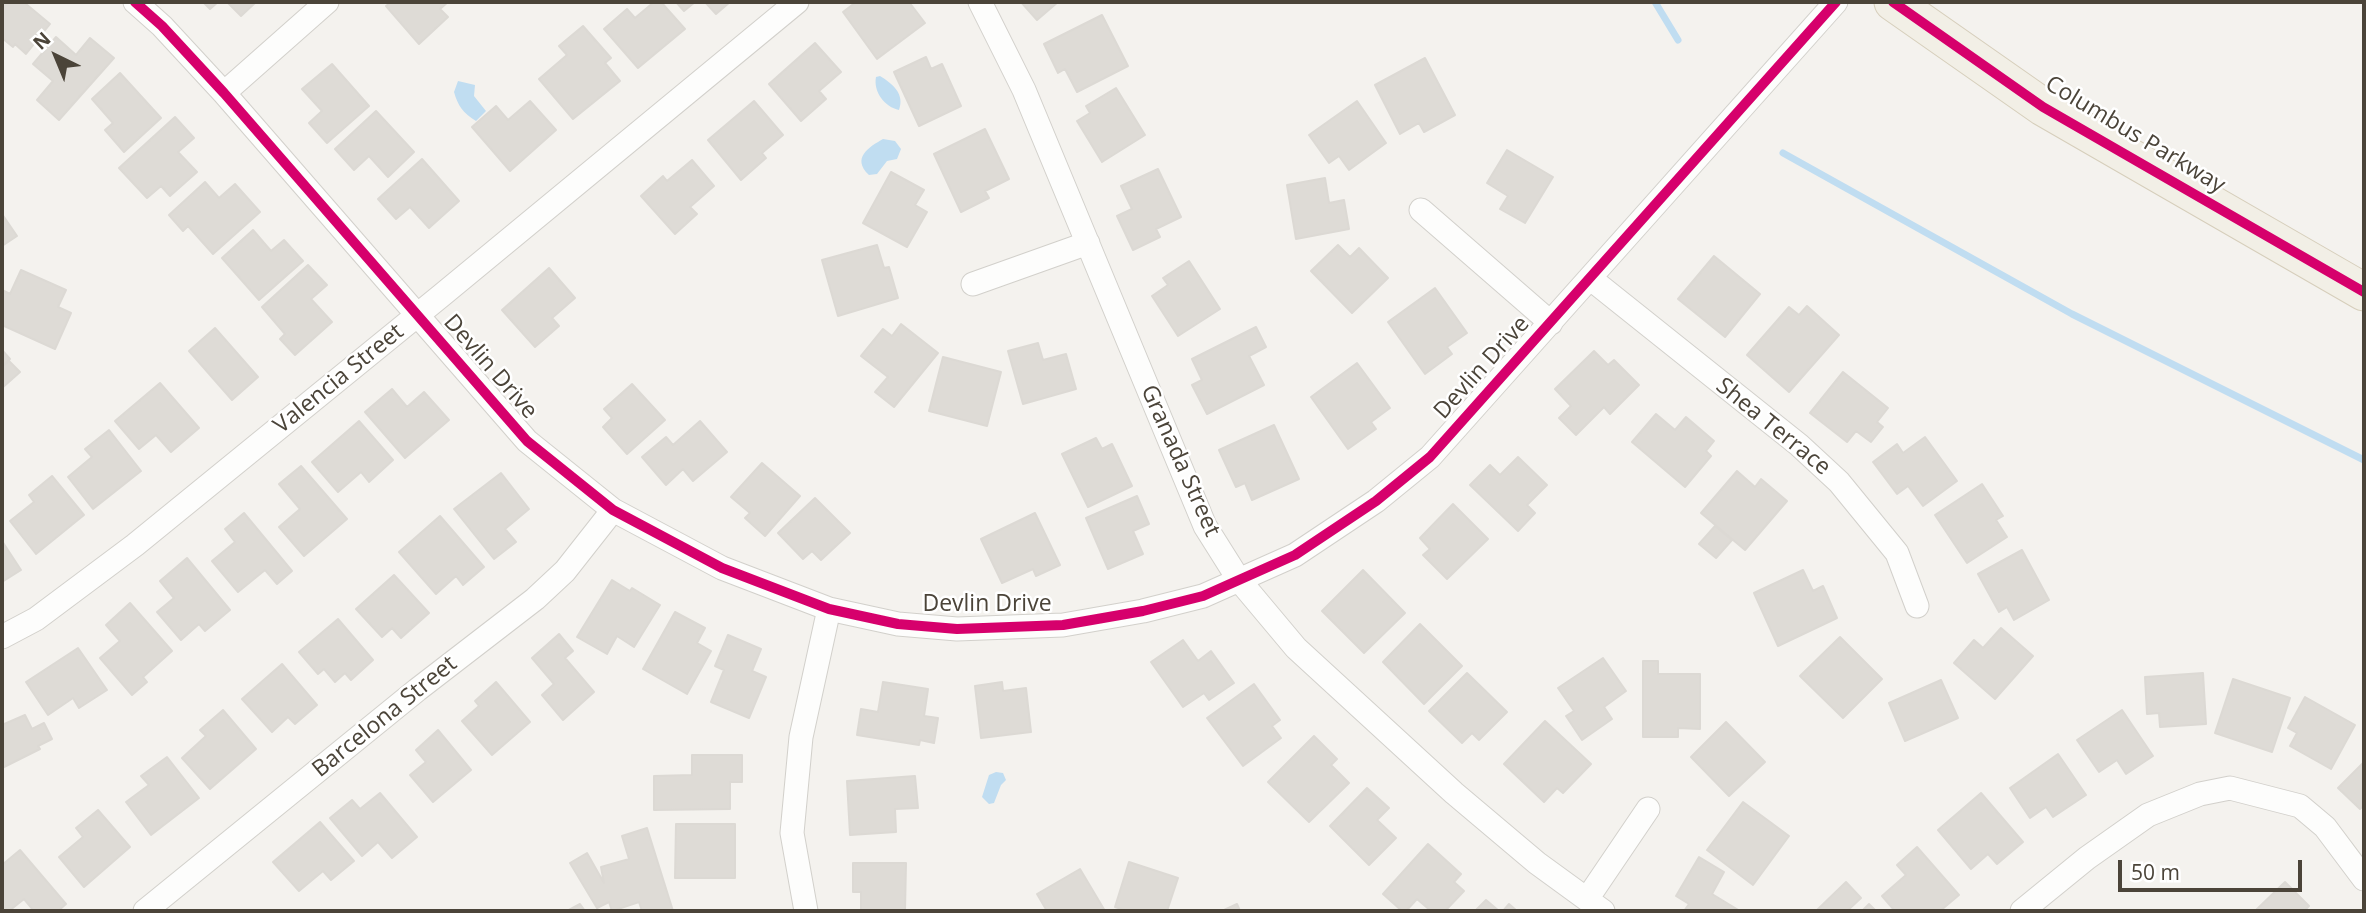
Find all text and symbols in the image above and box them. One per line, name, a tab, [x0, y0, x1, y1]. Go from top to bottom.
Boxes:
north arrow	[21, 21, 91, 91]
text: N	[27, 26, 56, 55]
street label: Columbus Parkway	[2040, 70, 2230, 200]
street label: Devlin Drive	[437, 309, 543, 425]
street label: Devlin Drive	[1429, 311, 1535, 425]
street label: Valencia Street	[268, 318, 410, 440]
street label: Shea Terrace	[1710, 372, 1836, 482]
street label: Granada Street	[1134, 381, 1226, 541]
street label: Devlin Drive	[922, 590, 1052, 618]
street label: Barcelona Street	[307, 650, 463, 784]
scale bar	[2121, 846, 2305, 890]
text: 50 m	[2131, 858, 2180, 886]

